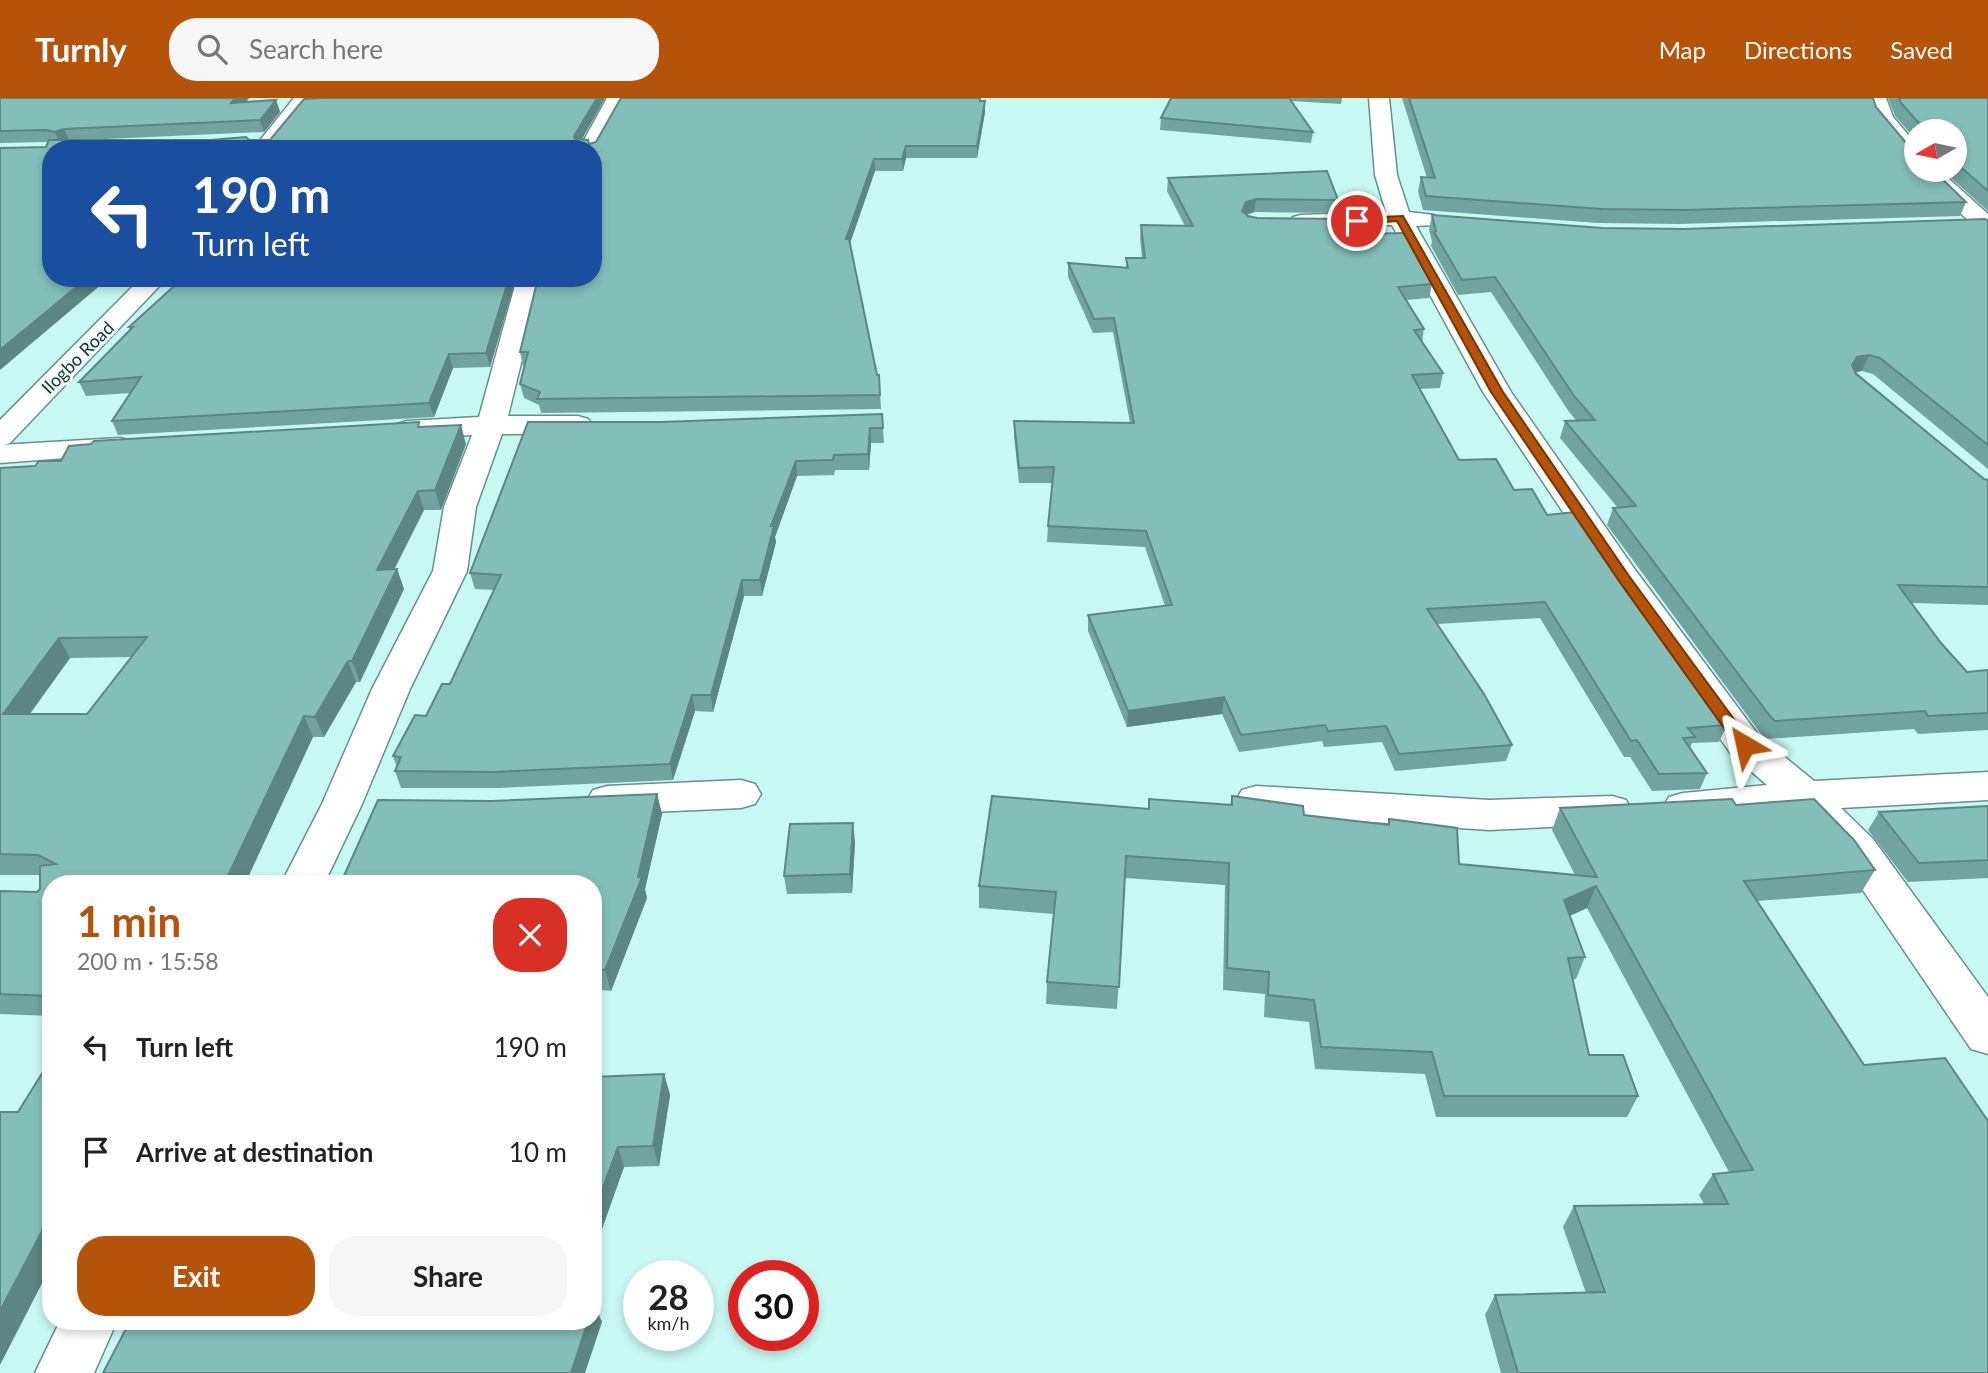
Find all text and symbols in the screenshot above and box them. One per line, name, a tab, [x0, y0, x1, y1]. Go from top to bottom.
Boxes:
search box	[169, 18, 659, 81]
text: Turnly	[35, 29, 127, 69]
icon: search	[193, 30, 231, 68]
text: Search here	[249, 33, 383, 65]
text: Map	[1659, 35, 1706, 64]
text: Directions	[1744, 35, 1852, 64]
text: Saved	[1890, 35, 1953, 64]
north arrow	[1904, 119, 1967, 182]
map controls	[1904, 119, 1967, 182]
text: 190 m	[192, 165, 330, 223]
icon: left	[77, 168, 168, 259]
pin	[1327, 191, 1387, 251]
icon: arrive	[1338, 202, 1376, 240]
text: Turn left	[192, 224, 309, 263]
street label: Ilogbo Road	[36, 316, 118, 398]
position arrow	[1708, 708, 1782, 782]
text: 1 min	[77, 896, 181, 946]
button: close	[493, 898, 567, 972]
text: 200 m · 15:58	[77, 947, 219, 975]
icon: left	[77, 1028, 115, 1066]
text: Turn left	[136, 1031, 233, 1063]
text: 190 m	[494, 1031, 567, 1063]
icon: arrive	[77, 1133, 115, 1171]
text: Arrive at destination	[136, 1136, 373, 1168]
text: 10 m	[509, 1136, 567, 1168]
button: Exit	[77, 1236, 315, 1316]
button: Share	[329, 1236, 567, 1316]
speed limit sign: 30	[728, 1260, 819, 1351]
text: 28	[648, 1275, 689, 1317]
text: km/h	[647, 1312, 690, 1334]

